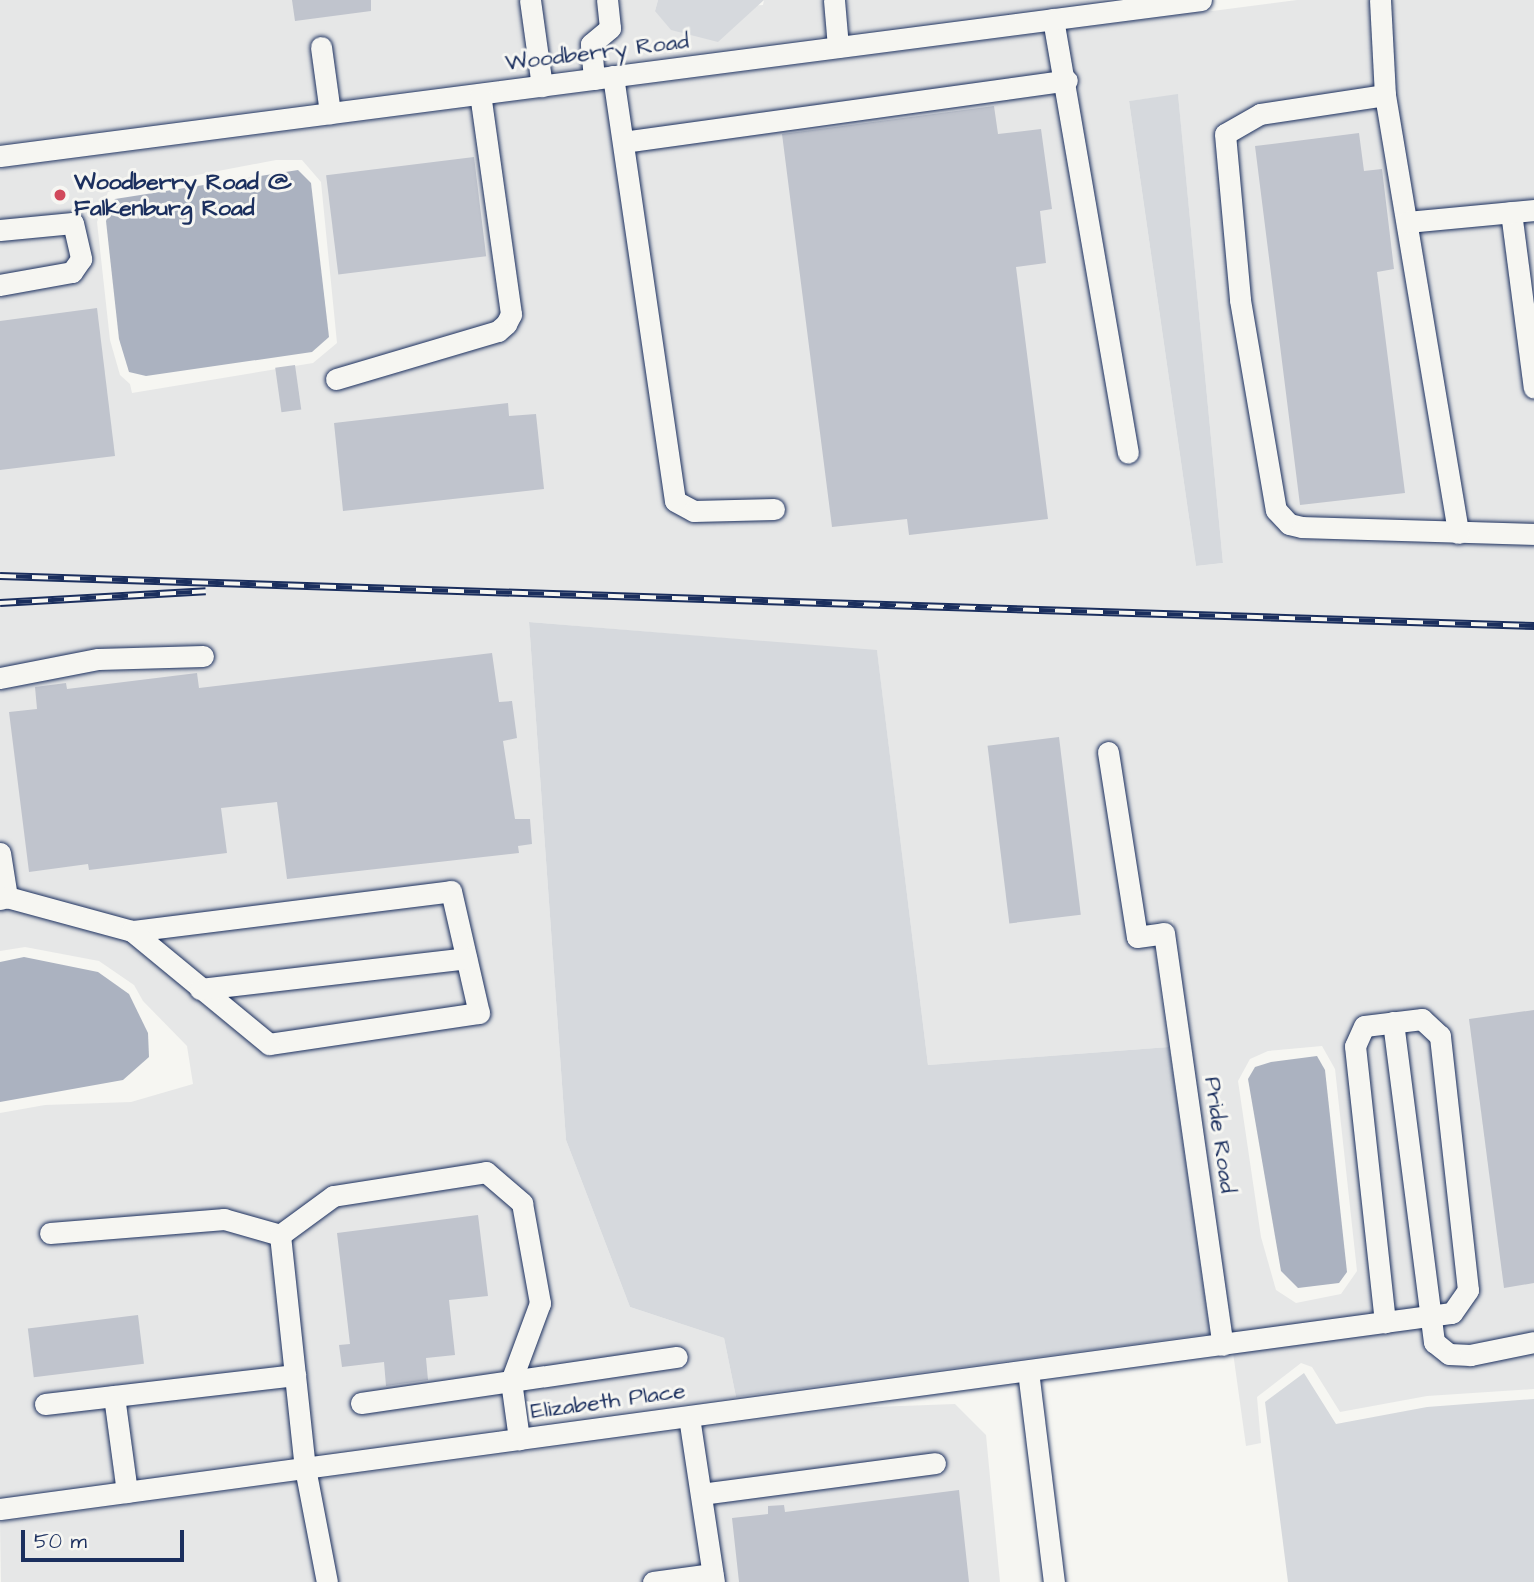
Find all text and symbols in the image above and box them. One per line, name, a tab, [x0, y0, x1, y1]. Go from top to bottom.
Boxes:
street label: Woodberry Road	[504, 27, 690, 77]
place label: Woodberry Road @ Falkenburg Road	[74, 168, 292, 222]
marker: Woodberry Road @ Falkenburg Road	[52, 187, 68, 203]
street label: Pride Road	[1198, 1075, 1242, 1195]
street label: Elizabeth Place	[529, 1376, 687, 1426]
scale bar	[24, 1516, 187, 1560]
text: 50 m	[34, 1527, 87, 1556]

